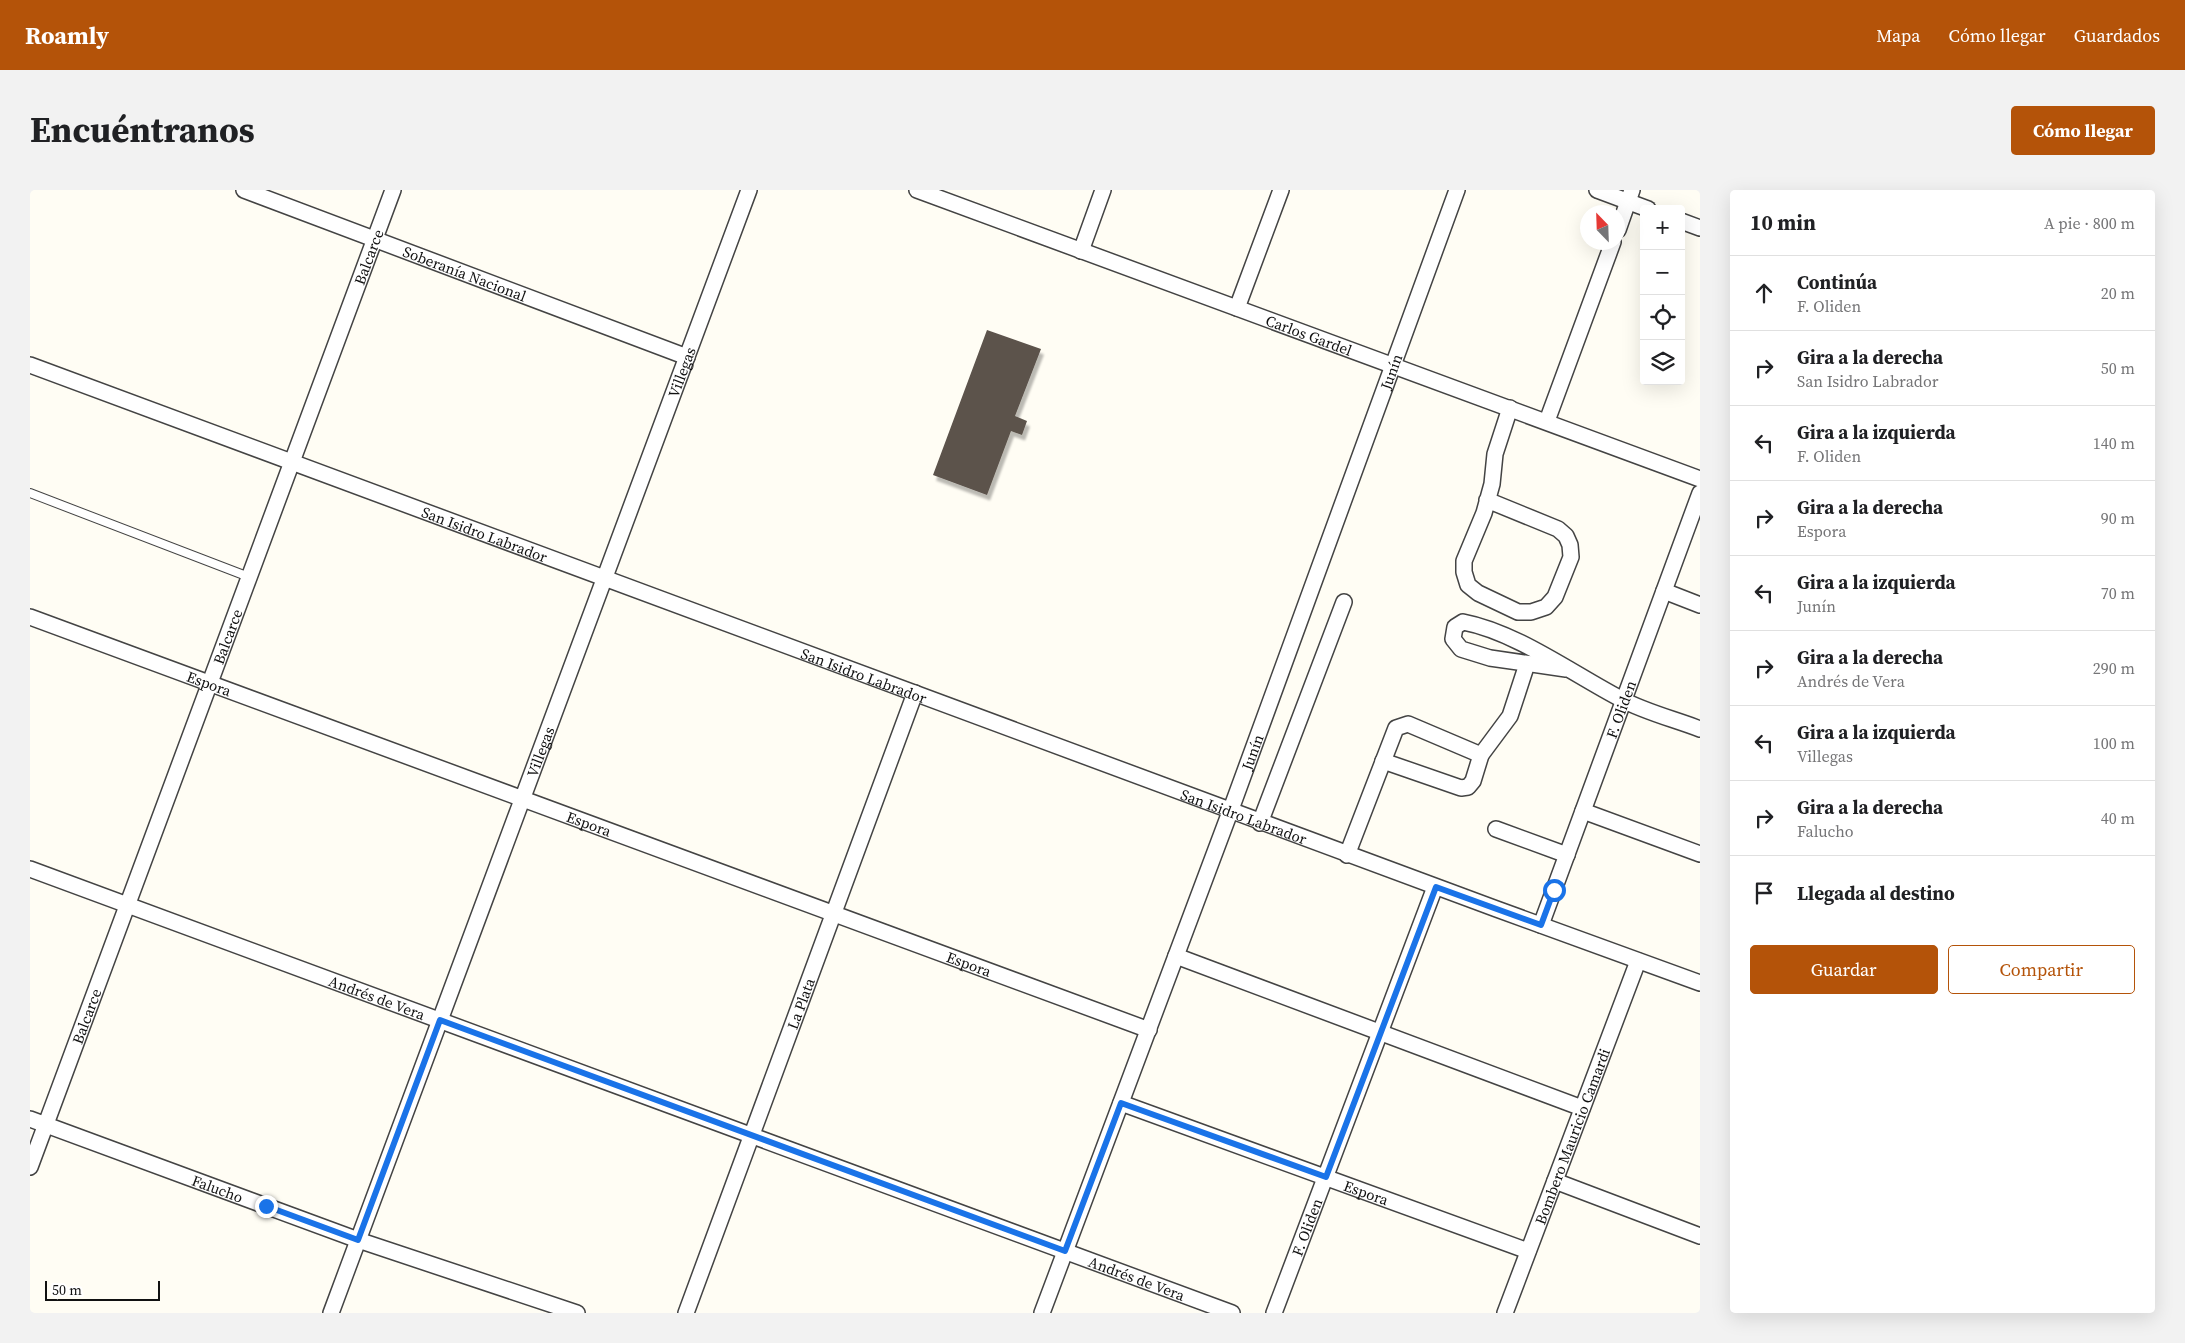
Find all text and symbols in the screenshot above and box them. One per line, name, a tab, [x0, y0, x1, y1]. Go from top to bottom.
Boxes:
text: Roamly	[25, 19, 109, 52]
text: Mapa	[1876, 23, 1921, 48]
text: Cómo llegar	[1949, 23, 2046, 48]
text: Guardados	[2074, 23, 2160, 48]
text: Encuéntranos	[30, 106, 255, 154]
button: Cómo llegar	[2011, 106, 2155, 155]
north arrow	[1580, 205, 1625, 250]
map controls	[1640, 205, 1685, 385]
button: +	[1640, 205, 1685, 250]
text: 10 min	[1750, 208, 1816, 237]
text: A pie · 800 m	[2044, 212, 2135, 234]
street label: Balcarce	[348, 226, 388, 287]
street label: Soberanía Nacional	[400, 240, 530, 306]
button: −	[1640, 250, 1685, 295]
text: Continúa	[1797, 269, 1877, 295]
icon: ahead	[1750, 279, 1778, 307]
text: 20 m	[2101, 282, 2135, 304]
button: locate	[1640, 295, 1685, 340]
text: F. Oliden	[1797, 295, 1861, 317]
street label: Carlos Gardel	[1263, 309, 1356, 360]
button: layers	[1640, 340, 1685, 385]
street label: Villegas	[662, 344, 700, 400]
text: Gira a la derecha	[1797, 344, 1943, 370]
street label: Junín	[1374, 351, 1407, 393]
icon: right	[1750, 354, 1778, 382]
text: 50 m	[2101, 357, 2135, 379]
text: San Isidro Labrador	[1797, 370, 1938, 392]
text: Gira a la izquierda	[1797, 419, 1956, 445]
icon: left	[1750, 429, 1778, 457]
text: 140 m	[2093, 432, 2135, 454]
text: F. Oliden	[1797, 445, 1861, 467]
text: Gira a la derecha	[1797, 494, 1943, 520]
street label: San Isidro Labrador	[419, 501, 551, 567]
icon: right	[1750, 504, 1778, 532]
text: 90 m	[2101, 507, 2135, 529]
text: Espora	[1797, 520, 1846, 542]
text: Gira a la izquierda	[1797, 569, 1956, 595]
icon: left	[1750, 579, 1778, 607]
text: 70 m	[2101, 582, 2135, 604]
text: Junín	[1797, 595, 1836, 617]
street label: Balcarce	[207, 605, 247, 667]
street label: San Isidro Labrador	[798, 642, 931, 709]
text: Gira a la derecha	[1797, 644, 1943, 670]
icon: right	[1750, 654, 1778, 682]
text: 290 m	[2093, 657, 2135, 679]
street label: Espora	[184, 665, 235, 701]
text: Andrés de Vera	[1797, 670, 1905, 692]
street label: F. Oliden	[1600, 677, 1641, 741]
text: Gira a la izquierda	[1797, 719, 1956, 745]
street label: Villegas	[521, 723, 559, 780]
icon: left	[1750, 729, 1778, 757]
street label: Junín	[1235, 731, 1268, 774]
text: 100 m	[2093, 732, 2135, 754]
text: Villegas	[1797, 745, 1853, 767]
street label: San Isidro Labrador	[1178, 783, 1310, 849]
text: Gira a la derecha	[1797, 794, 1943, 820]
icon: right	[1750, 804, 1778, 832]
street label: Espora	[564, 806, 615, 841]
text: 40 m	[2101, 807, 2135, 829]
text: Falucho	[1797, 820, 1854, 842]
route start	[1543, 879, 1566, 902]
icon: arrive	[1750, 879, 1778, 907]
text: Llegada al destino	[1797, 880, 1955, 906]
button: Guardar	[1750, 945, 1938, 994]
button: Compartir	[1948, 945, 2135, 994]
street label: Espora	[944, 946, 995, 982]
street label: Andrés de Vera	[326, 970, 429, 1025]
street label: La Plata	[781, 974, 820, 1032]
street label: Balcarce	[66, 985, 106, 1047]
street label: Bombero Mauricio Camardi	[1529, 1045, 1615, 1227]
street label: Falucho	[189, 1169, 246, 1207]
street label: Espora	[1341, 1174, 1392, 1210]
route end	[255, 1195, 278, 1218]
street label: F. Oliden	[1286, 1195, 1327, 1259]
street label: Andrés de Vera	[1086, 1250, 1188, 1305]
scale bar	[45, 1278, 160, 1301]
text: 50 m	[52, 1280, 82, 1300]

